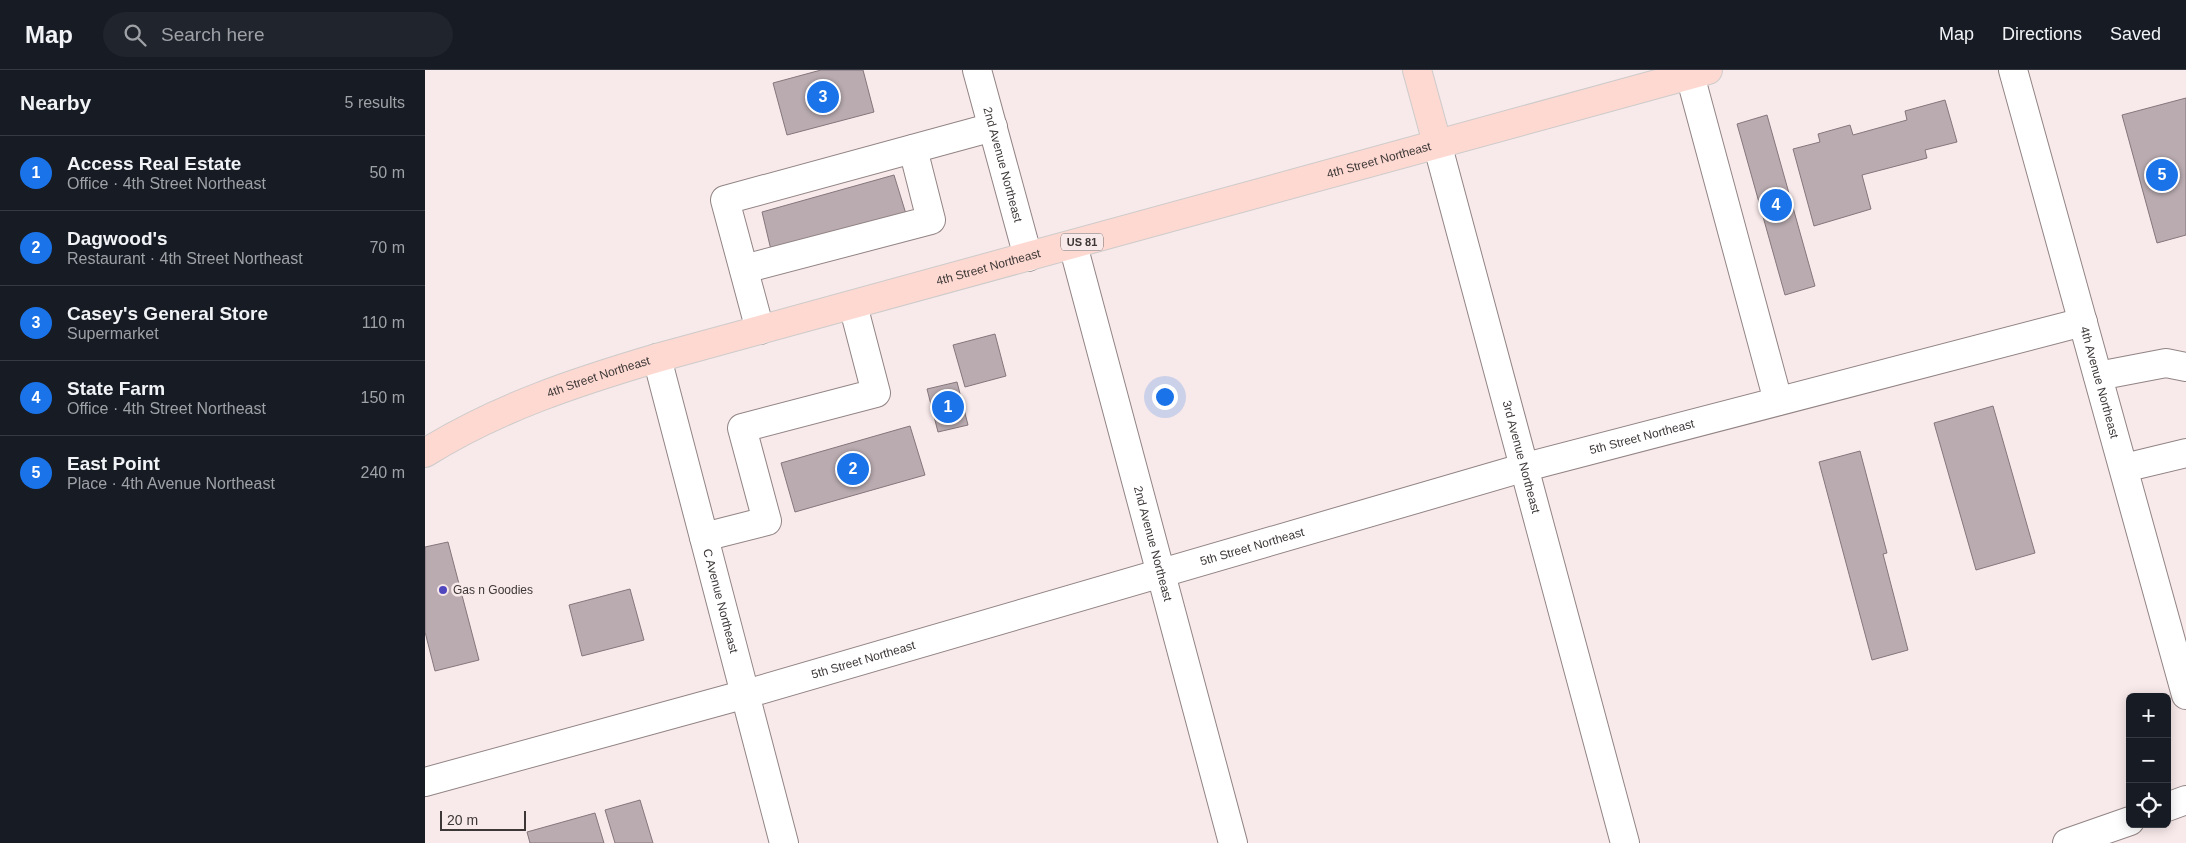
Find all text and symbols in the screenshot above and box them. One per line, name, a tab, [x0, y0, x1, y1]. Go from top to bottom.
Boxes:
search box	[103, 12, 453, 57]
text: Map	[25, 21, 73, 48]
icon: search	[121, 21, 149, 49]
text: Search here	[161, 24, 265, 45]
text: Map	[1939, 24, 1974, 44]
text: Directions	[2002, 24, 2082, 44]
text: Saved	[2110, 24, 2161, 44]
pin: 3	[807, 78, 839, 116]
text: Nearby	[20, 91, 91, 114]
text: 5 results	[345, 94, 405, 111]
street label: 2nd Avenue Northeast	[980, 105, 1025, 224]
street label: 4th Street Northeast	[1325, 139, 1433, 181]
text: Access Real Estate	[67, 153, 241, 174]
pin: 5	[2146, 156, 2178, 194]
text: 1	[32, 164, 40, 181]
text: 50 m	[369, 164, 405, 181]
text: Office · 4th Street Northeast	[67, 175, 266, 192]
pin: 4	[1760, 186, 1792, 224]
text: Dagwood's	[67, 228, 168, 249]
road number: US 81	[1061, 233, 1103, 250]
text: 2	[32, 239, 40, 256]
text: 70 m	[369, 239, 405, 256]
street label: 4th Street Northeast	[935, 246, 1043, 288]
text: Restaurant · 4th Street Northeast	[67, 250, 303, 267]
text: Casey's General Store	[67, 303, 268, 324]
text: 3	[32, 314, 40, 331]
text: 110 m	[362, 314, 405, 331]
text: Supermarket	[67, 325, 159, 342]
street label: 4th Avenue Northeast	[2077, 325, 2122, 440]
street label: 4th Street Northeast	[545, 353, 652, 400]
text: State Farm	[67, 378, 165, 399]
your location	[1152, 384, 1178, 410]
pin: 1	[932, 388, 964, 426]
text: 4	[32, 389, 40, 406]
text: 150 m	[361, 389, 405, 406]
street label: 3rd Avenue Northeast	[1499, 399, 1543, 515]
text: Office · 4th Street Northeast	[67, 400, 266, 417]
street label: 5th Street Northeast	[1588, 416, 1696, 457]
pin: 2	[837, 450, 869, 488]
text: East Point	[67, 453, 160, 474]
text: 5	[32, 464, 40, 481]
text: 240 m	[361, 464, 405, 481]
text: Place · 4th Avenue Northeast	[67, 475, 275, 492]
street label: 2nd Avenue Northeast	[1131, 484, 1175, 603]
street label: 5th Street Northeast	[1199, 525, 1306, 568]
street label: C Avenue Northeast	[700, 547, 741, 655]
place label: Gas n Goodies	[453, 583, 533, 597]
marker: Gas n Goodies	[437, 584, 449, 596]
street label: 5th Street Northeast	[810, 638, 918, 682]
map controls	[2126, 693, 2171, 828]
button: +	[2126, 693, 2171, 738]
button: −	[2126, 738, 2171, 783]
button: locate	[2126, 783, 2171, 828]
scale bar	[440, 808, 526, 831]
text: 20 m	[447, 812, 478, 828]

